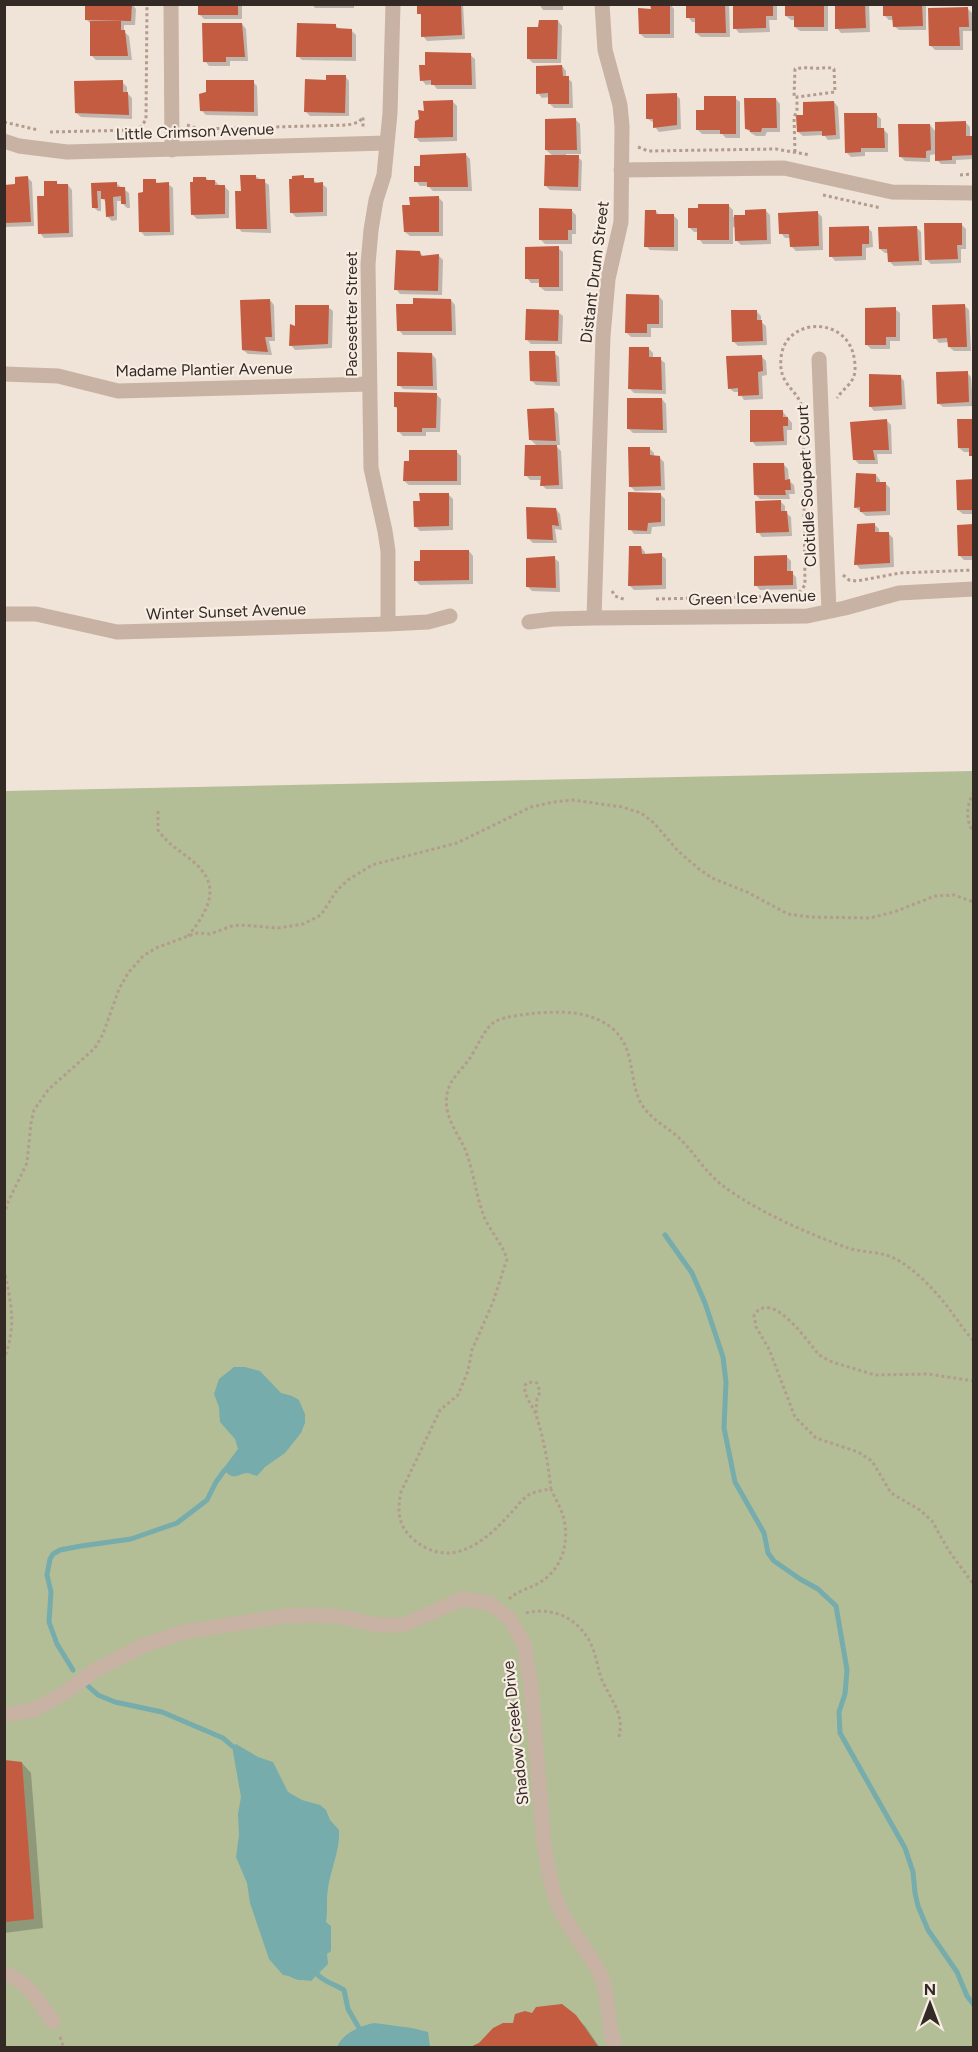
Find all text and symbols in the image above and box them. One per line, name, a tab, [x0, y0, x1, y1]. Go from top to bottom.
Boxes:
street label: Little Crimson Avenue	[116, 119, 275, 144]
street label: Distant Drum Street	[576, 200, 613, 344]
street label: Pacesetter Street	[342, 251, 361, 377]
street label: Madame Plantier Avenue	[115, 358, 293, 381]
street label: Clotidle Soupert Court	[793, 404, 820, 568]
street label: Green Ice Avenue	[688, 586, 816, 609]
street label: Winter Sunset Avenue	[146, 599, 307, 624]
street label: Shadow Creek Drive	[498, 1660, 533, 1806]
north arrow	[900, 1974, 960, 2034]
text: N	[924, 1980, 936, 1999]

